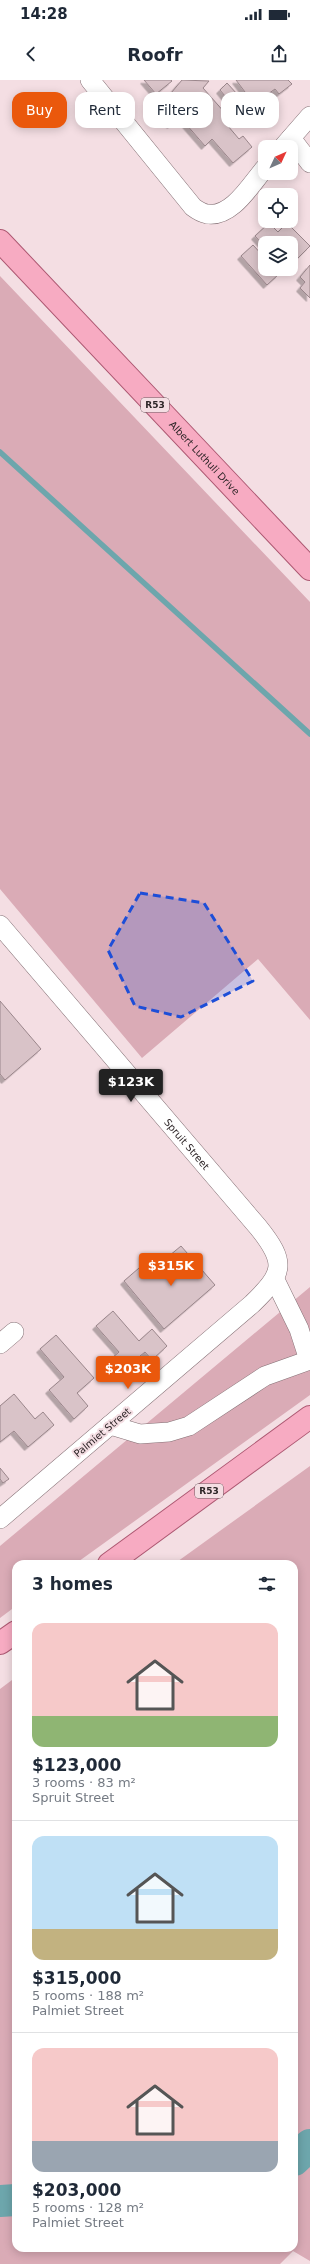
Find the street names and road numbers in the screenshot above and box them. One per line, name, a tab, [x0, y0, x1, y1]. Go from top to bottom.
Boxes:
road number: R53	[141, 398, 169, 412]
street label: Albert Luthuli Drive	[167, 419, 242, 497]
street label: Spruit Street	[162, 1117, 212, 1172]
street label: Palmiet Street	[72, 1405, 133, 1459]
road number: R53	[195, 1484, 223, 1498]

